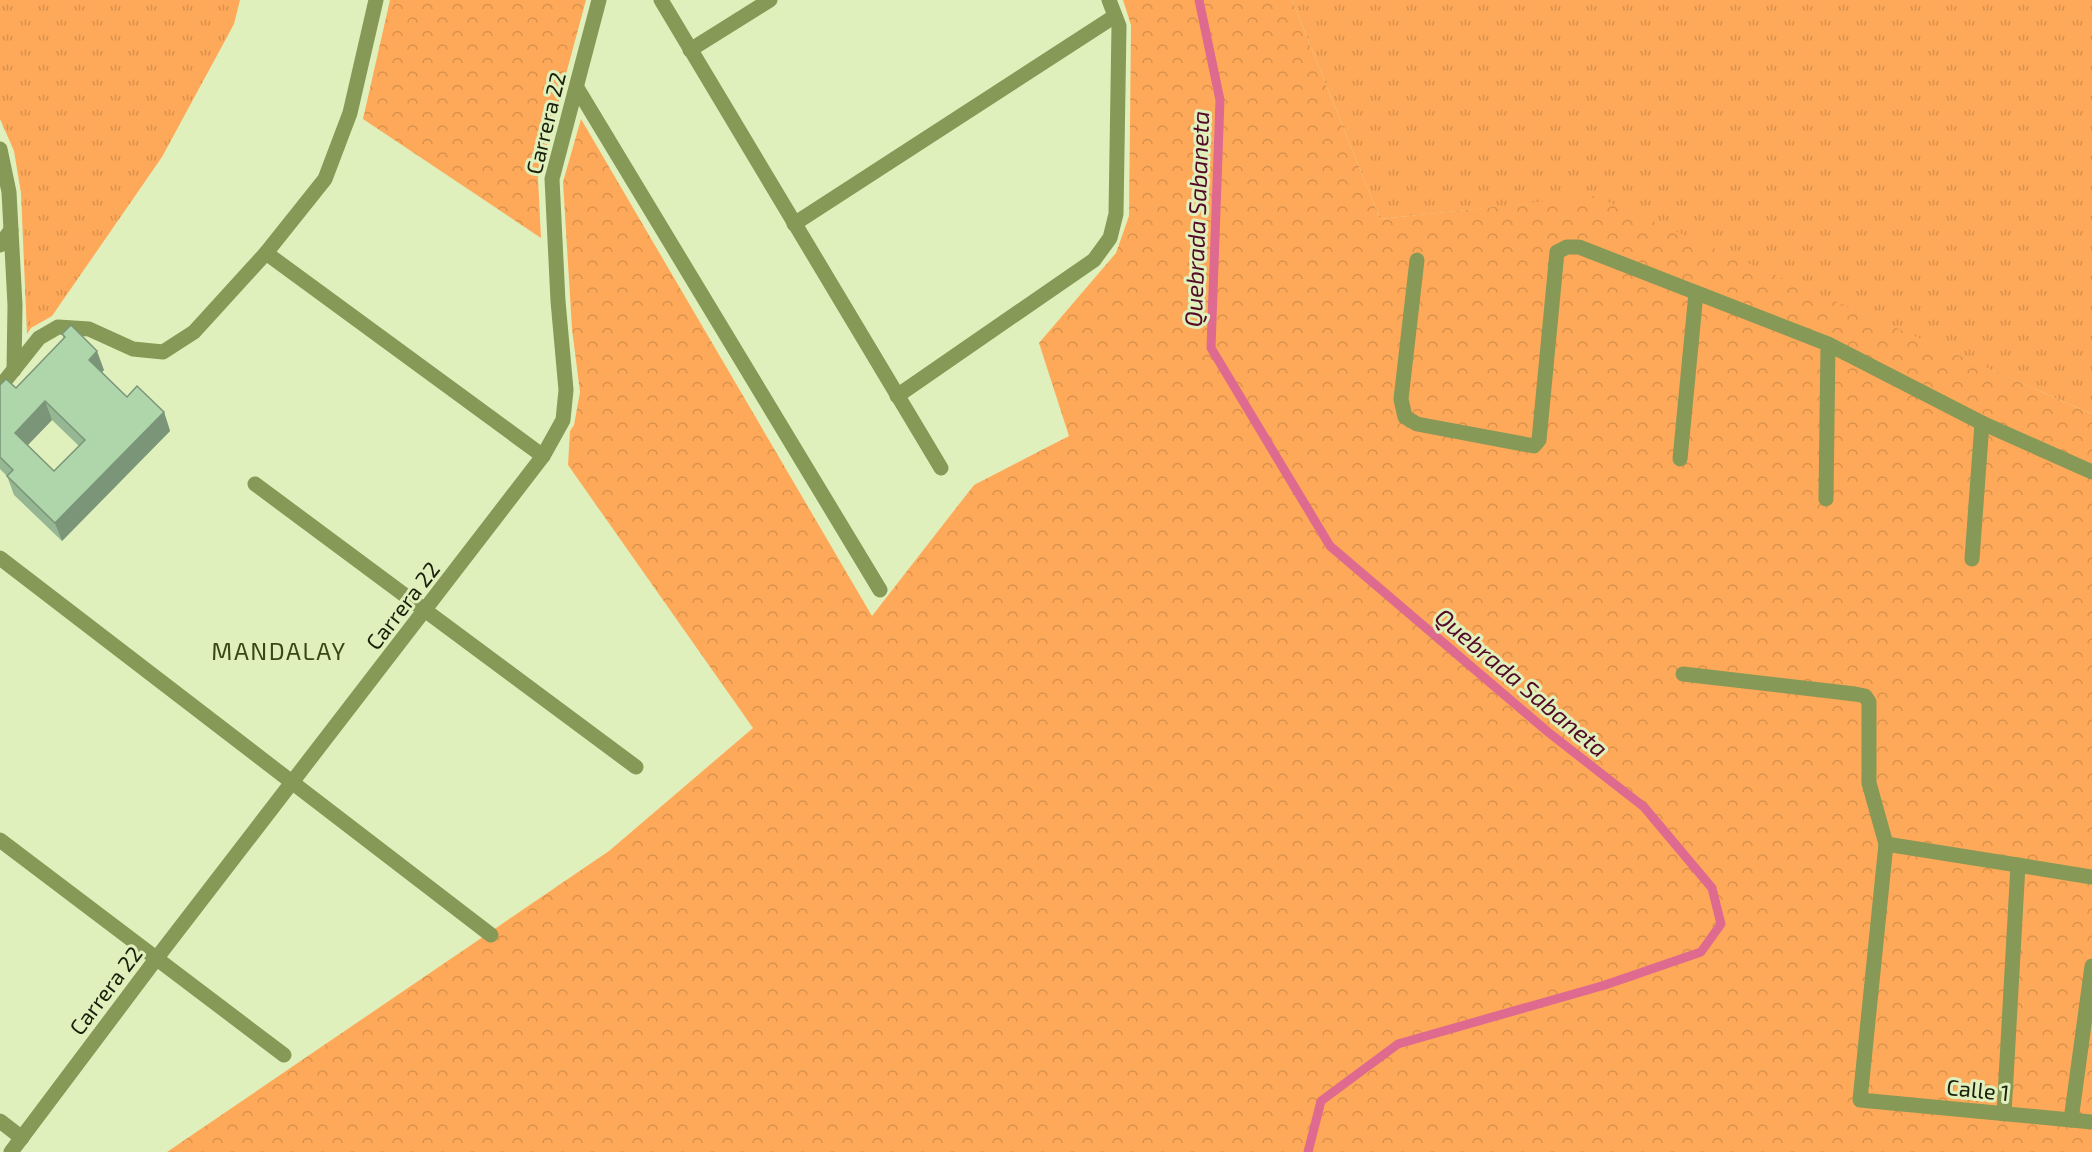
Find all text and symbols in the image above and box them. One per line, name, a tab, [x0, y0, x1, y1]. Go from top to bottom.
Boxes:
street label: Carrera 22	[520, 69, 570, 177]
water label: Quebrada Sabaneta	[1178, 110, 1214, 328]
street label: Carrera 22	[360, 556, 444, 654]
water label: Quebrada Sabaneta	[1430, 601, 1614, 763]
district label: MANDALAY	[211, 636, 347, 665]
street label: Carrera 22	[63, 941, 147, 1039]
street label: Calle 1	[1945, 1073, 2011, 1105]

